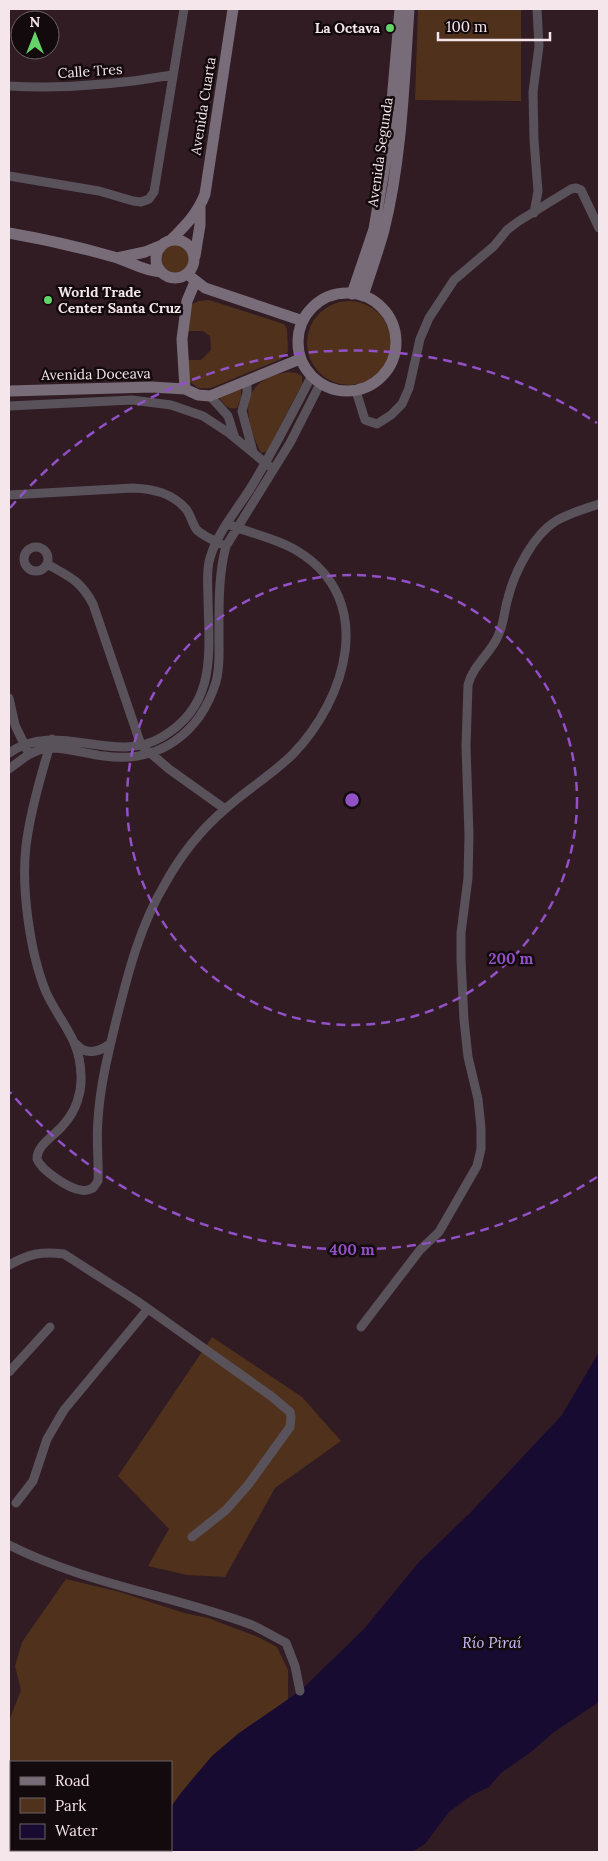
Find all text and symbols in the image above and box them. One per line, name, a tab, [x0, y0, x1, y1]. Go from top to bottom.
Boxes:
north arrow	[10, 10, 60, 60]
scale bar	[438, 10, 550, 42]
text: N	[30, 13, 41, 31]
text: 100 m	[446, 17, 487, 36]
place label: La Octava	[315, 19, 381, 37]
marker: La Octava	[384, 22, 396, 34]
street label: Avenida Cuarta	[186, 56, 220, 157]
street label: Calle Tres	[57, 60, 123, 82]
street label: Avenida Segunda	[363, 96, 397, 209]
place label: World Trade Center Santa Cruz	[58, 283, 181, 317]
marker: World Trade Center Santa Cruz	[42, 294, 54, 306]
street label: Avenida Doceava	[40, 364, 151, 384]
centre of rings	[343, 791, 361, 809]
text: 200 m	[489, 949, 534, 968]
text: 400 m	[329, 1240, 375, 1259]
water label: Río Piraí	[462, 1633, 522, 1652]
legend	[10, 1761, 172, 1851]
text: Road	[55, 1771, 90, 1790]
text: Park	[55, 1796, 86, 1815]
text: Water	[55, 1821, 98, 1840]

